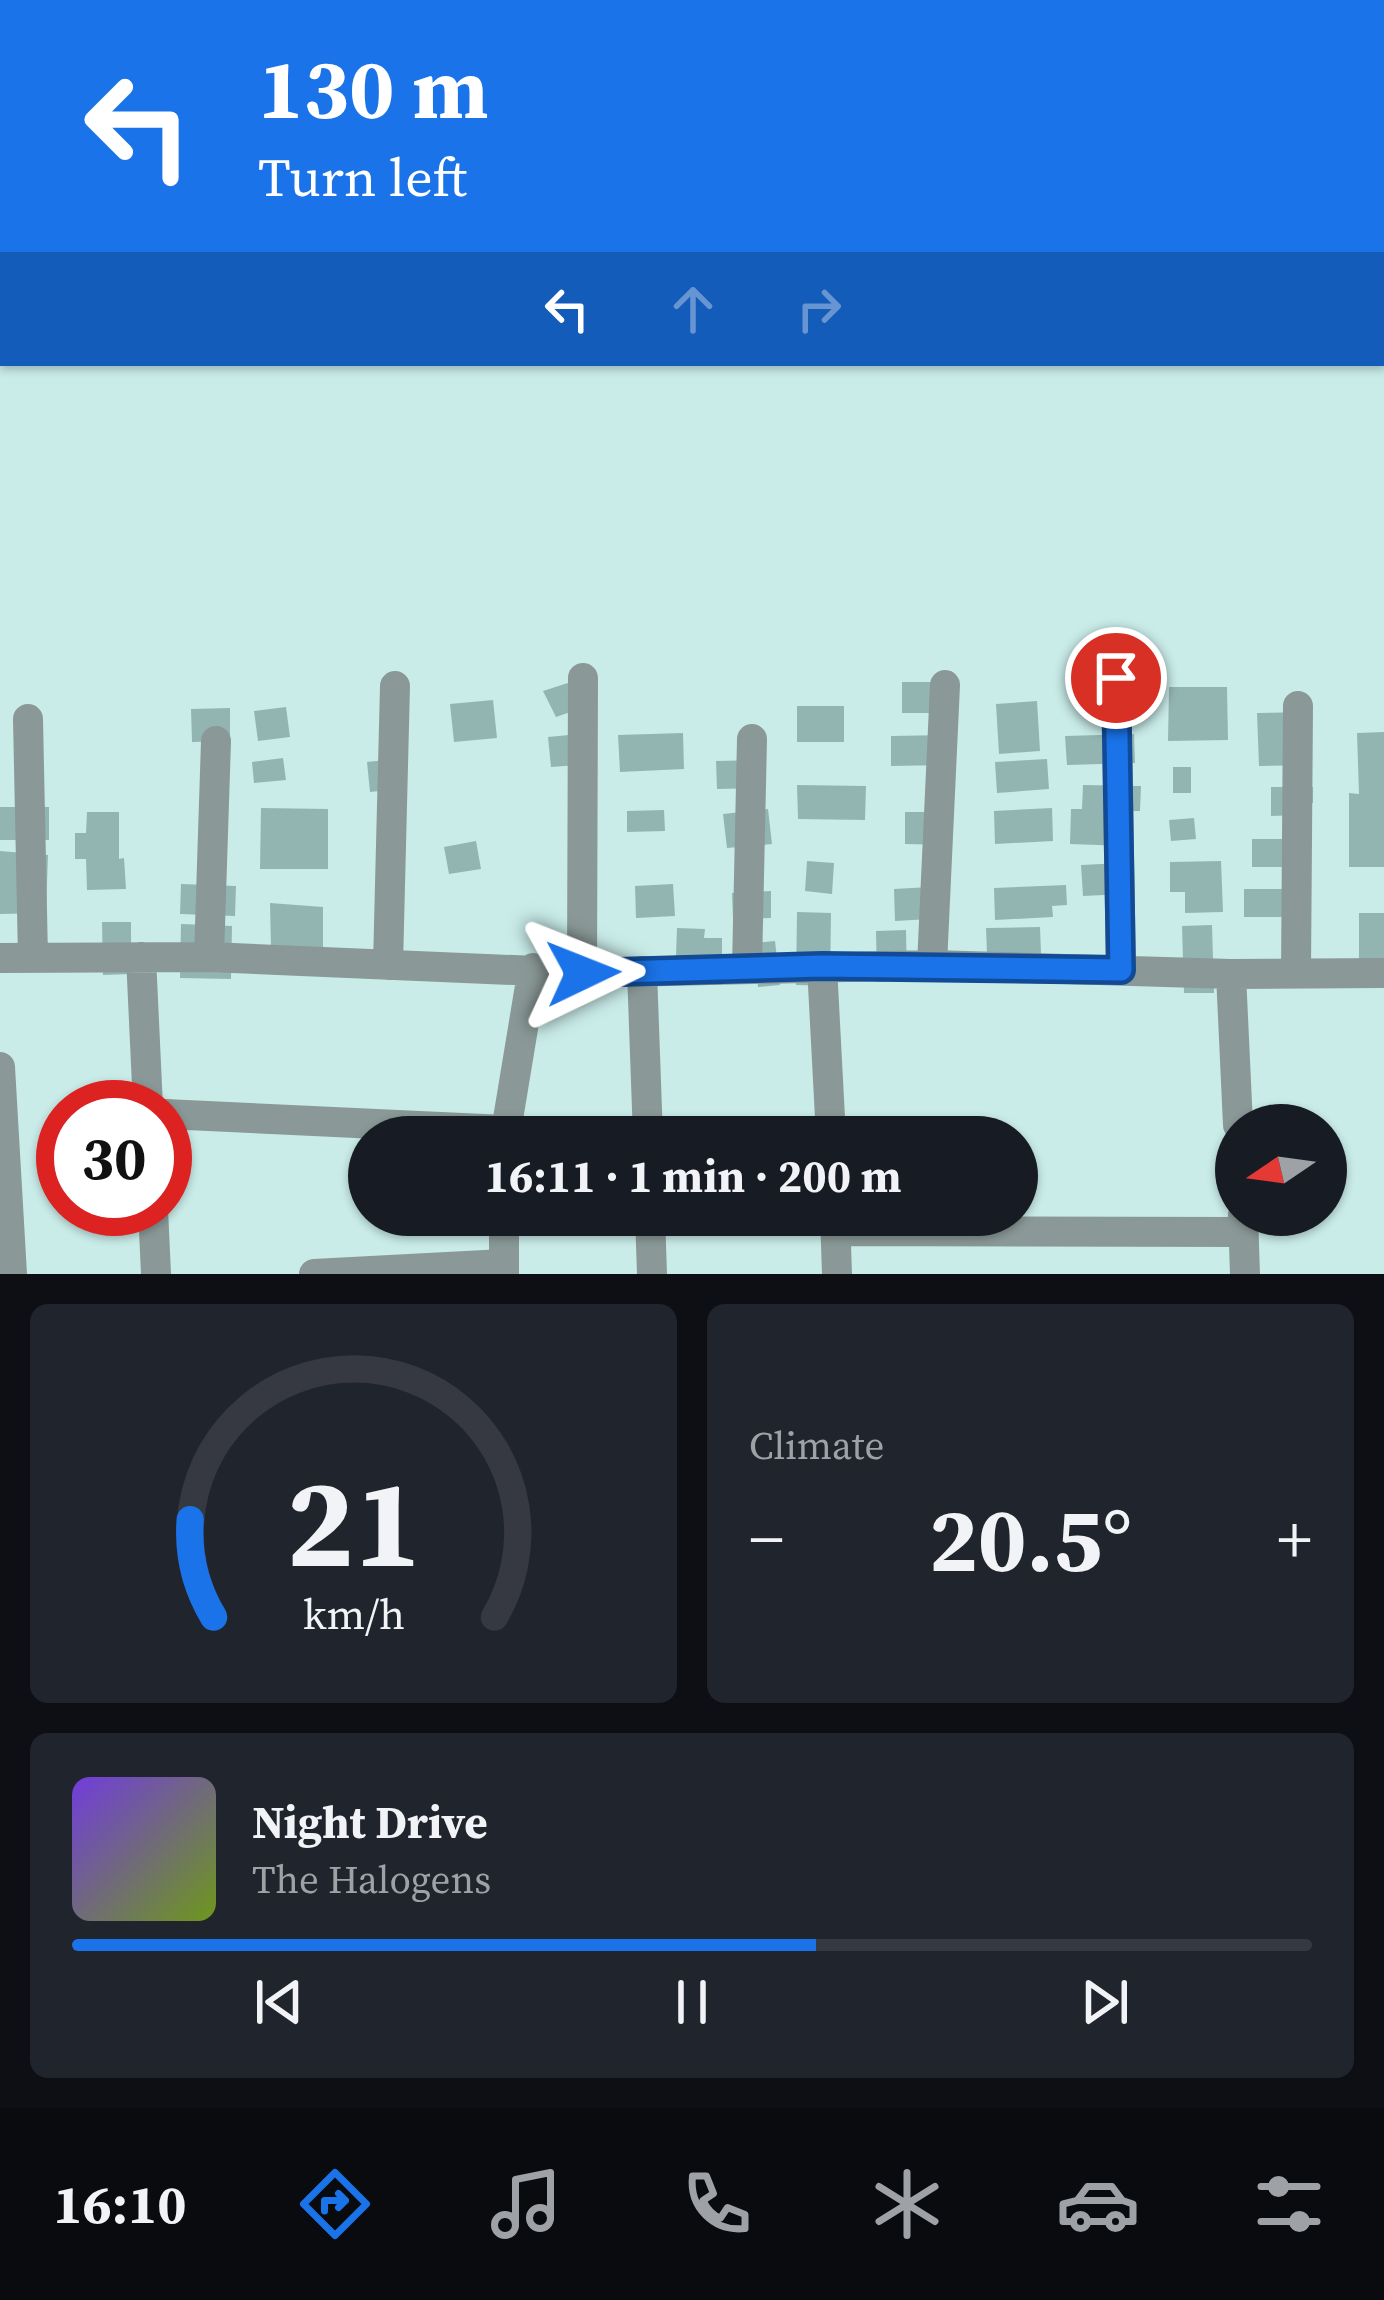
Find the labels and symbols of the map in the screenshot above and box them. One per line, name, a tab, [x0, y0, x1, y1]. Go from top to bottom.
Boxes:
pin	[1065, 627, 1167, 729]
position arrow	[520, 910, 646, 1036]
speed limit sign: 30	[36, 1080, 192, 1236]
north arrow	[1215, 1104, 1347, 1236]

